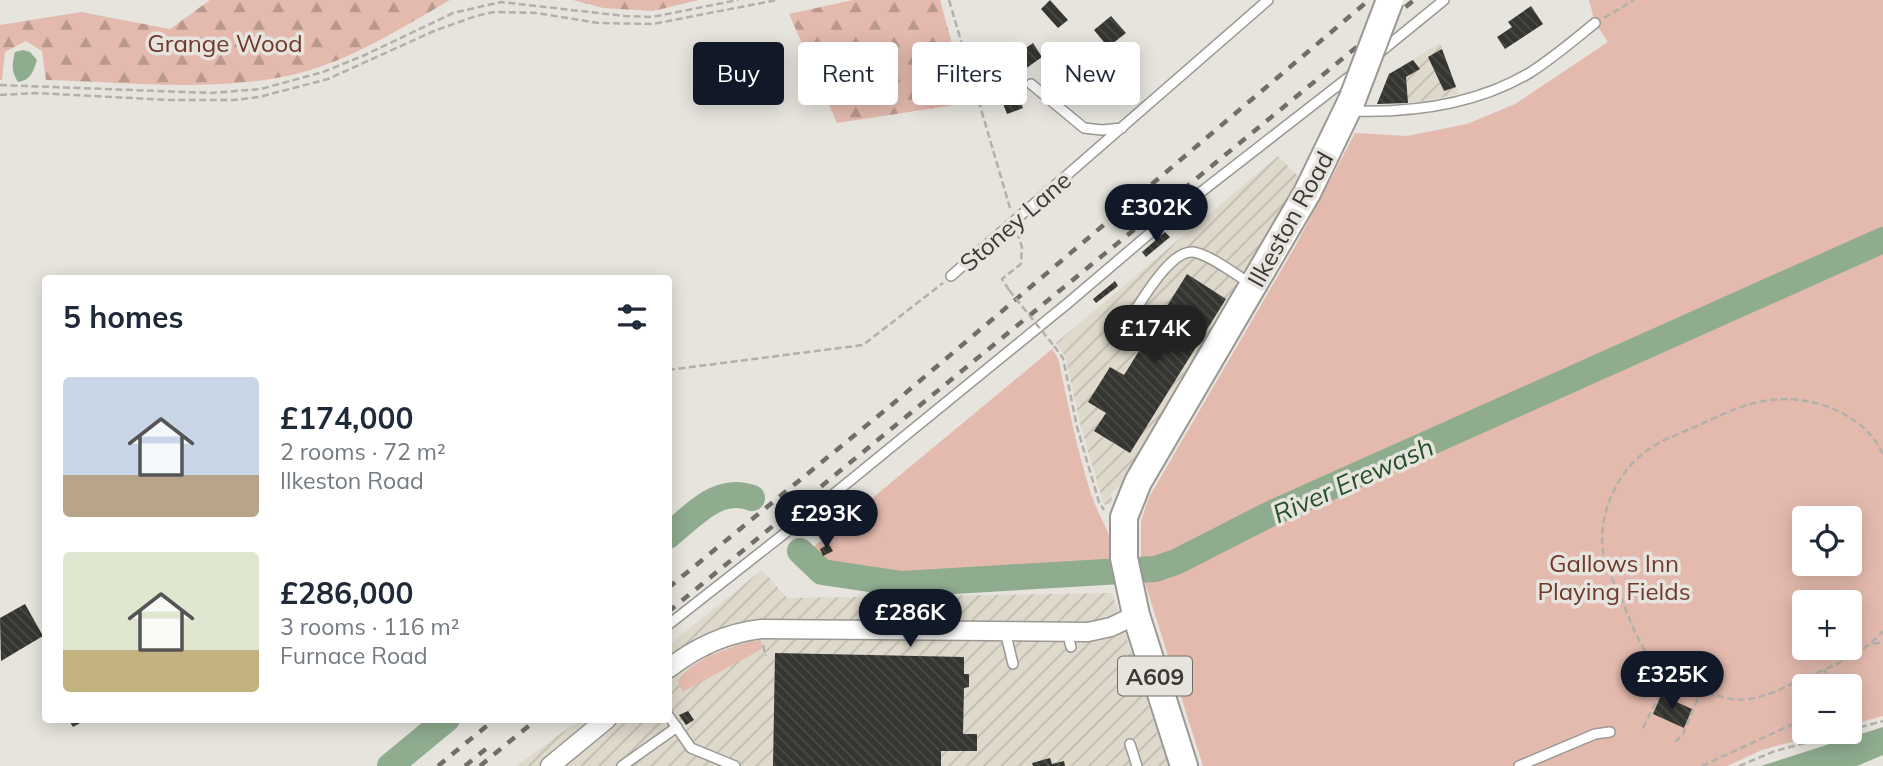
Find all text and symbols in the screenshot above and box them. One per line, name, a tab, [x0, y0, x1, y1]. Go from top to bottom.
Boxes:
park label: Grange Wood	[147, 28, 303, 58]
chip: Buy	[693, 42, 784, 105]
chip: Rent	[798, 42, 898, 105]
chip: Filters	[912, 42, 1027, 105]
chip: New	[1041, 42, 1140, 105]
street label: Ilkeston Road	[1241, 146, 1339, 292]
street label: Stoney Lane	[953, 165, 1077, 277]
pin: £302K	[1107, 184, 1205, 244]
text: £302K	[1121, 192, 1191, 221]
text: 5 homes	[63, 298, 184, 336]
icon: filters	[613, 298, 651, 336]
pin: £174K	[1106, 306, 1204, 365]
text: £174K	[1120, 313, 1190, 342]
text: £174,000	[280, 399, 413, 437]
icon: home	[119, 405, 203, 489]
water label: River Erewash	[1267, 430, 1439, 530]
text: 2 rooms · 72 m²	[280, 437, 446, 466]
text: Ilkeston Road	[280, 466, 424, 495]
pin: £293K	[777, 490, 875, 550]
text: £293K	[791, 498, 861, 527]
map controls	[1792, 506, 1862, 744]
button: locate	[1792, 506, 1862, 576]
park label: Gallows Inn Playing Fields	[1537, 548, 1691, 606]
text: £286,000	[280, 574, 413, 612]
icon: home	[119, 580, 203, 664]
pin: £286K	[861, 590, 959, 649]
button: +	[1792, 590, 1862, 660]
text: £286K	[875, 597, 945, 626]
text: 3 rooms · 116 m²	[280, 612, 460, 641]
text: Furnace Road	[280, 641, 428, 670]
pin: £325K	[1623, 652, 1721, 711]
road number: A609	[1118, 656, 1192, 696]
text: £325K	[1637, 659, 1707, 688]
button: −	[1792, 674, 1862, 744]

